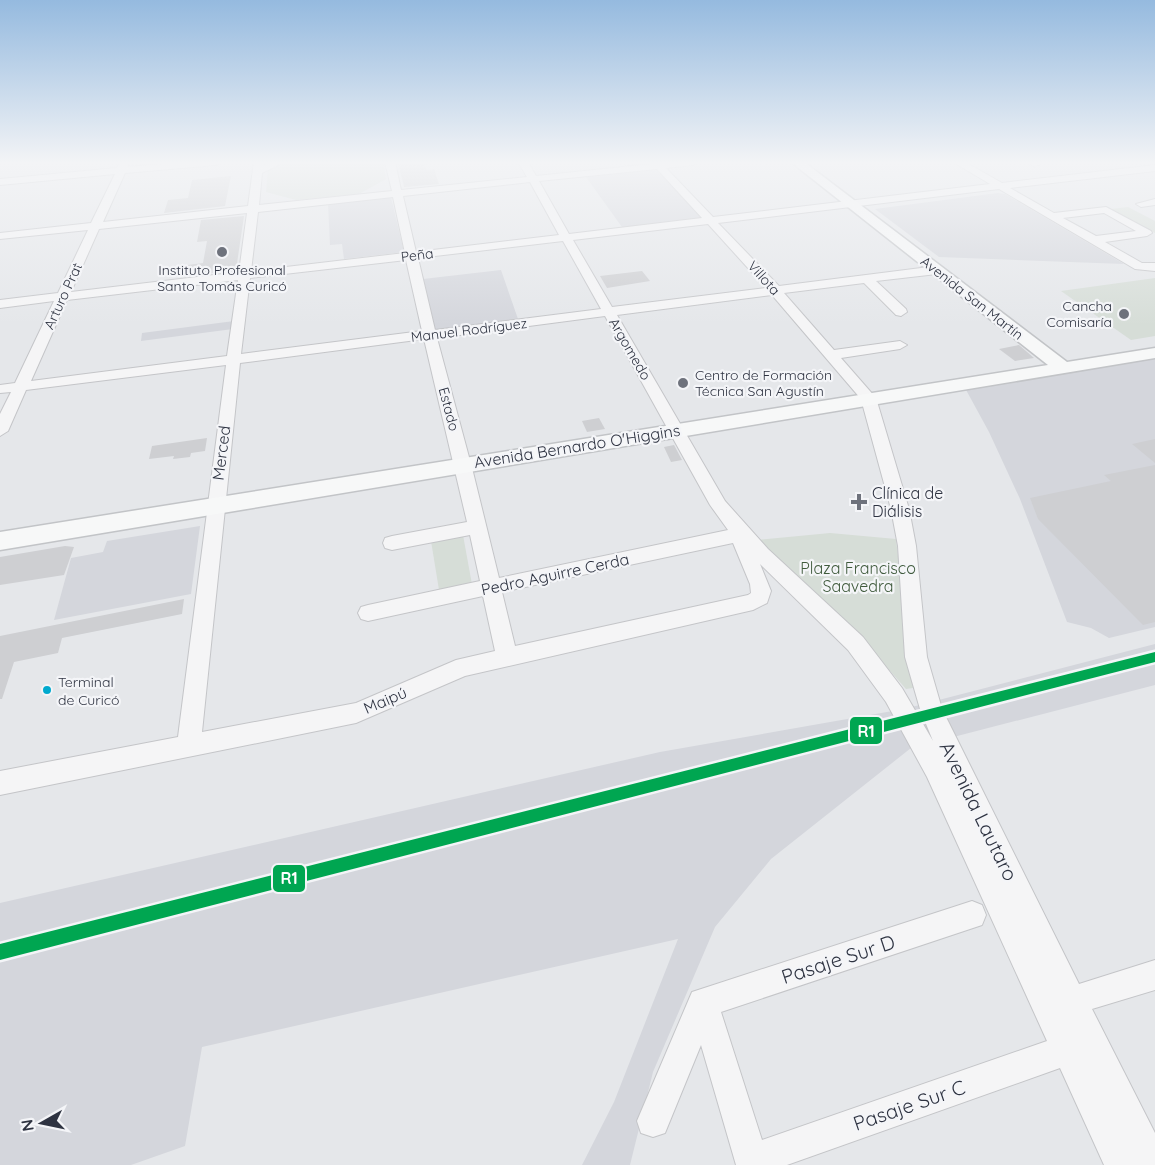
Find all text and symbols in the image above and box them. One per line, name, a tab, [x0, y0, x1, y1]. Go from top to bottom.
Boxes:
street label: Peña	[400, 244, 434, 266]
marker: Instituto Profesional Santo Tomás Curicó	[215, 245, 229, 259]
street label: Avenida San Martín	[917, 252, 1027, 344]
street label: Villota	[744, 257, 784, 299]
street label: Arturo Prat	[40, 260, 86, 332]
place label: Instituto Profesional Santo Tomás Curicó	[157, 261, 287, 295]
place label: Cancha Comisaría	[1047, 297, 1112, 331]
marker: Cancha Comisaría	[1117, 307, 1131, 321]
street label: Manuel Rodríguez	[410, 314, 528, 346]
street label: Argomedo	[605, 315, 655, 383]
place label: Centro de Formación Técnica San Agustín	[695, 366, 832, 400]
marker: Centro de Formación Técnica San Agustín	[676, 376, 690, 390]
street label: Estado	[435, 385, 463, 433]
street label: Avenida Bernardo O'Higgins	[473, 420, 681, 472]
street label: Merced	[208, 424, 234, 482]
place label: Clínica de Diálisis	[872, 483, 943, 521]
marker: Clínica de Diálisis	[850, 493, 868, 511]
street label: Pedro Aguirre Cerda	[479, 549, 631, 599]
park label: Plaza Francisco Saavedra	[800, 558, 916, 596]
place label: Terminal de Curicó	[58, 673, 119, 709]
street label: Maipú	[360, 682, 410, 718]
marker: Terminal de Curicó	[41, 684, 53, 696]
line badge: R1	[849, 716, 883, 745]
text: R1	[857, 721, 875, 741]
street label: Avenida Lautaro	[934, 737, 1024, 885]
line badge: R1	[272, 864, 306, 893]
text: R1	[280, 868, 298, 888]
street label: Pasaje Sur D	[778, 929, 898, 989]
street label: Pasaje Sur C	[850, 1074, 968, 1136]
north arrow	[12, 1093, 72, 1153]
text: N	[16, 1118, 38, 1133]

